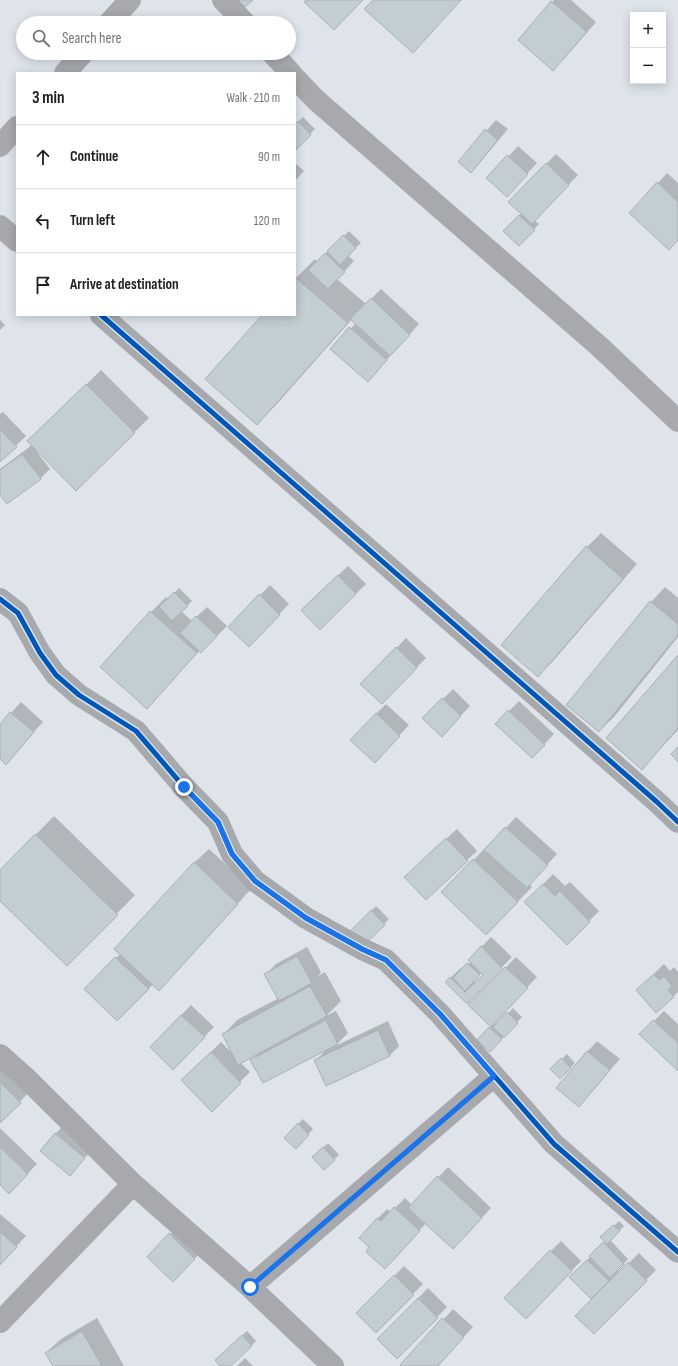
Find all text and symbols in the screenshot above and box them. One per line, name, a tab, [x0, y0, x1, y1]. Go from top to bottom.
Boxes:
map controls	[630, 12, 666, 84]
button: +	[630, 12, 666, 48]
search box	[16, 16, 296, 60]
icon: search	[30, 27, 52, 49]
text: Search here	[62, 29, 122, 48]
button: −	[630, 48, 666, 84]
text: 3 min	[32, 88, 65, 108]
text: Walk · 210 m	[227, 90, 280, 106]
icon: ahead	[32, 146, 54, 168]
text: Continue	[70, 147, 119, 166]
text: 90 m	[258, 149, 280, 165]
icon: left	[32, 210, 54, 232]
text: Turn left	[70, 211, 115, 230]
text: 120 m	[254, 213, 280, 229]
icon: arrive	[32, 274, 54, 296]
text: Arrive at destination	[70, 275, 179, 294]
route end	[175, 778, 193, 796]
route start	[241, 1278, 259, 1296]

